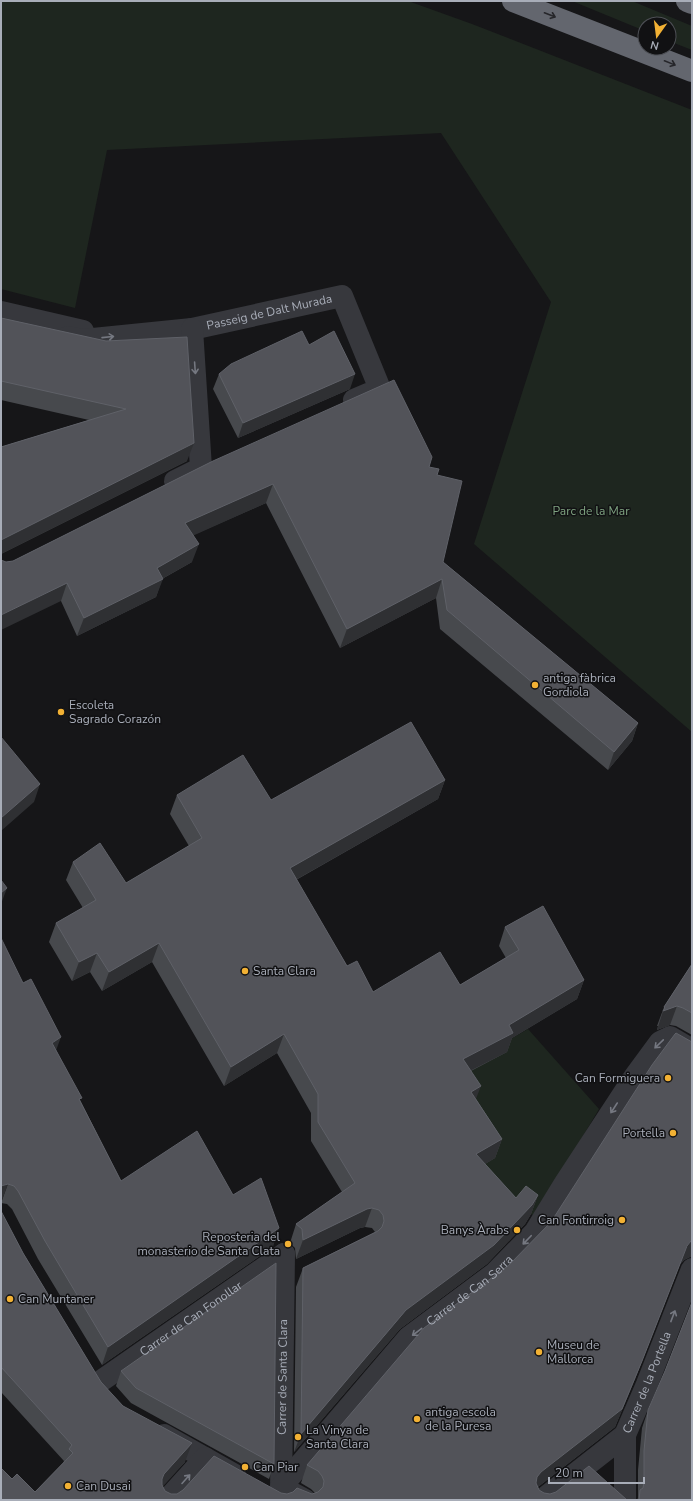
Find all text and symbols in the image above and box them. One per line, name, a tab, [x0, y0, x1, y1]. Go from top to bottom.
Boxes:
one-way arrow	[543, 11, 555, 19]
north arrow	[637, 16, 677, 56]
text: N	[649, 37, 661, 53]
one-way arrow	[664, 59, 676, 67]
street label: Passeig de Dalt Murada	[205, 290, 334, 334]
one-way arrow	[101, 334, 114, 341]
one-way arrow	[191, 361, 198, 374]
park label: Parc de la Mar	[553, 503, 630, 519]
place label: antiga fàbrica Gordiola	[543, 670, 616, 700]
marker: antiga fàbrica Gordiola	[530, 680, 540, 690]
place label: Escoleta Sagrado Corazón	[69, 697, 161, 727]
marker: Escoleta Sagrado Corazón	[56, 707, 66, 717]
place label: Santa Clara	[253, 963, 316, 979]
marker: Santa Clara	[240, 966, 250, 976]
one-way arrow	[654, 1040, 664, 1049]
place label: Can Formiguera	[575, 1070, 660, 1086]
marker: Can Formiguera	[663, 1073, 673, 1083]
one-way arrow	[610, 1102, 618, 1113]
place label: Portella	[622, 1125, 665, 1141]
marker: Portella	[668, 1128, 678, 1138]
place label: Can Fontirroig	[538, 1212, 614, 1228]
marker: Can Fontirroig	[617, 1215, 627, 1225]
place label: Banys Àrabs	[441, 1222, 509, 1238]
marker: Banys Àrabs	[512, 1225, 522, 1235]
place label: Reposteria del monasterio de Santa Clata	[138, 1229, 280, 1259]
one-way arrow	[522, 1235, 532, 1245]
marker: Reposteria del monasterio de Santa Clata	[283, 1239, 293, 1249]
street label: Carrer de Can Serra	[423, 1251, 516, 1329]
street label: Carrer de Can Fonollar	[136, 1277, 246, 1360]
place label: Can Muntaner	[18, 1291, 95, 1307]
marker: Can Muntaner	[5, 1294, 15, 1304]
one-way arrow	[670, 1311, 678, 1323]
street label: Carrer de Santa Clara	[274, 1319, 291, 1435]
one-way arrow	[411, 1327, 422, 1336]
street label: Carrer de la Portella	[619, 1329, 675, 1436]
place label: Museu de Mallorca	[547, 1337, 599, 1367]
marker: Museu de Mallorca	[534, 1347, 544, 1357]
place label: antiga escola de la Puresa	[425, 1404, 496, 1434]
marker: antiga escola de la Puresa	[412, 1414, 422, 1424]
place label: La Vinya de Santa Clara	[306, 1422, 369, 1452]
marker: La Vinya de Santa Clara	[293, 1432, 303, 1442]
place label: Can Piar	[253, 1459, 299, 1475]
scale bar	[549, 1459, 644, 1485]
marker: Can Piar	[240, 1462, 250, 1472]
text: 20 m	[555, 1465, 583, 1481]
one-way arrow	[182, 1474, 191, 1484]
place label: Can Dusai	[76, 1478, 131, 1494]
marker: Can Dusai	[63, 1481, 73, 1491]

